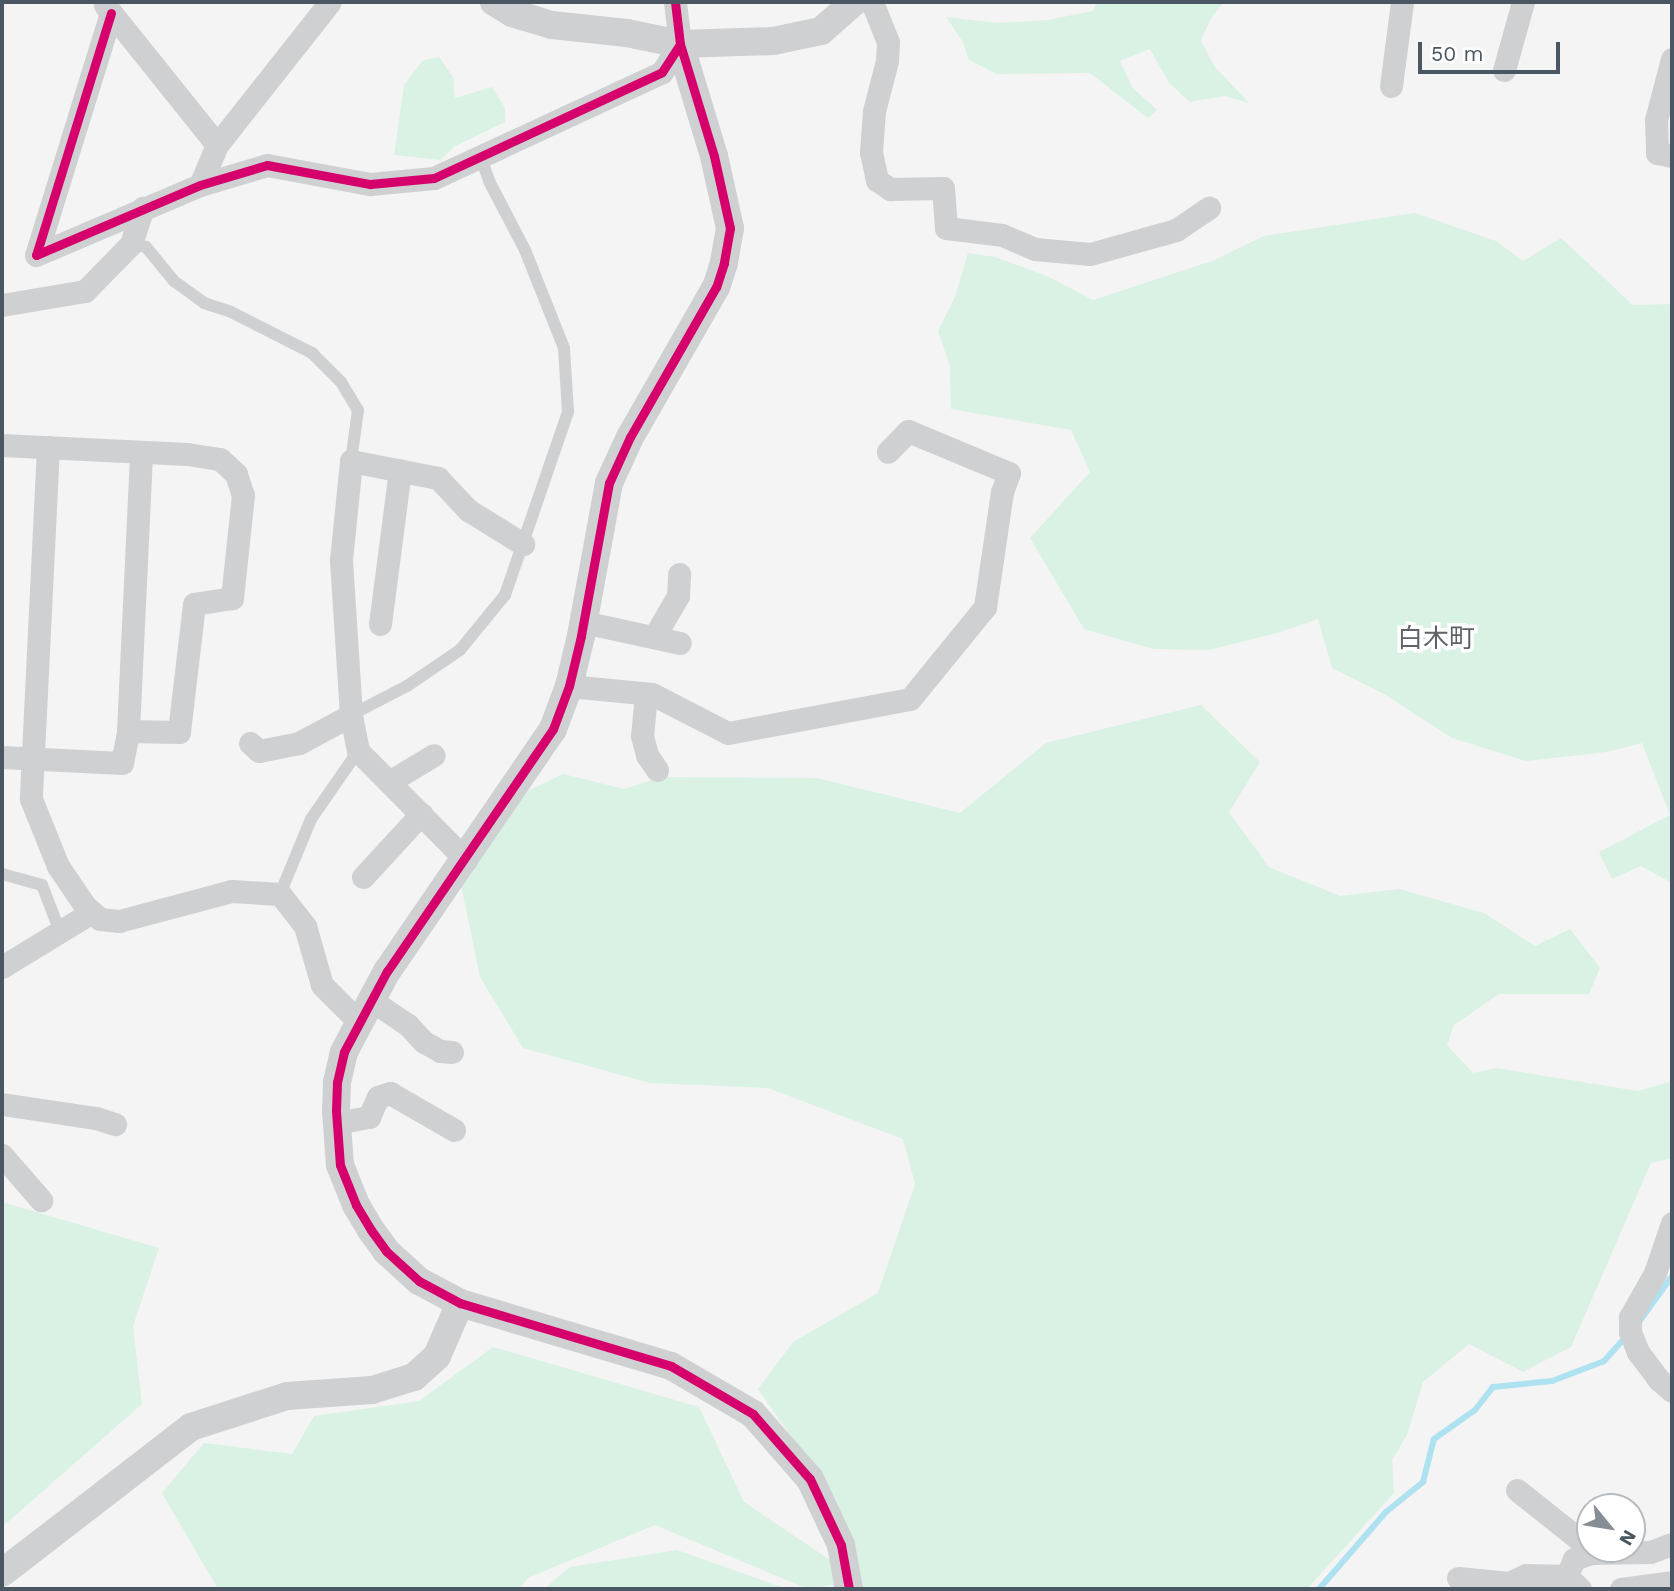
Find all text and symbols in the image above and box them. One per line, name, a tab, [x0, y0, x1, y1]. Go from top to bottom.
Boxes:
scale bar	[1422, 28, 1564, 72]
text: 50 m	[1431, 41, 1483, 66]
district label: 白木町	[1397, 623, 1475, 655]
north arrow	[1576, 1493, 1646, 1563]
text: N	[1614, 1526, 1641, 1550]

